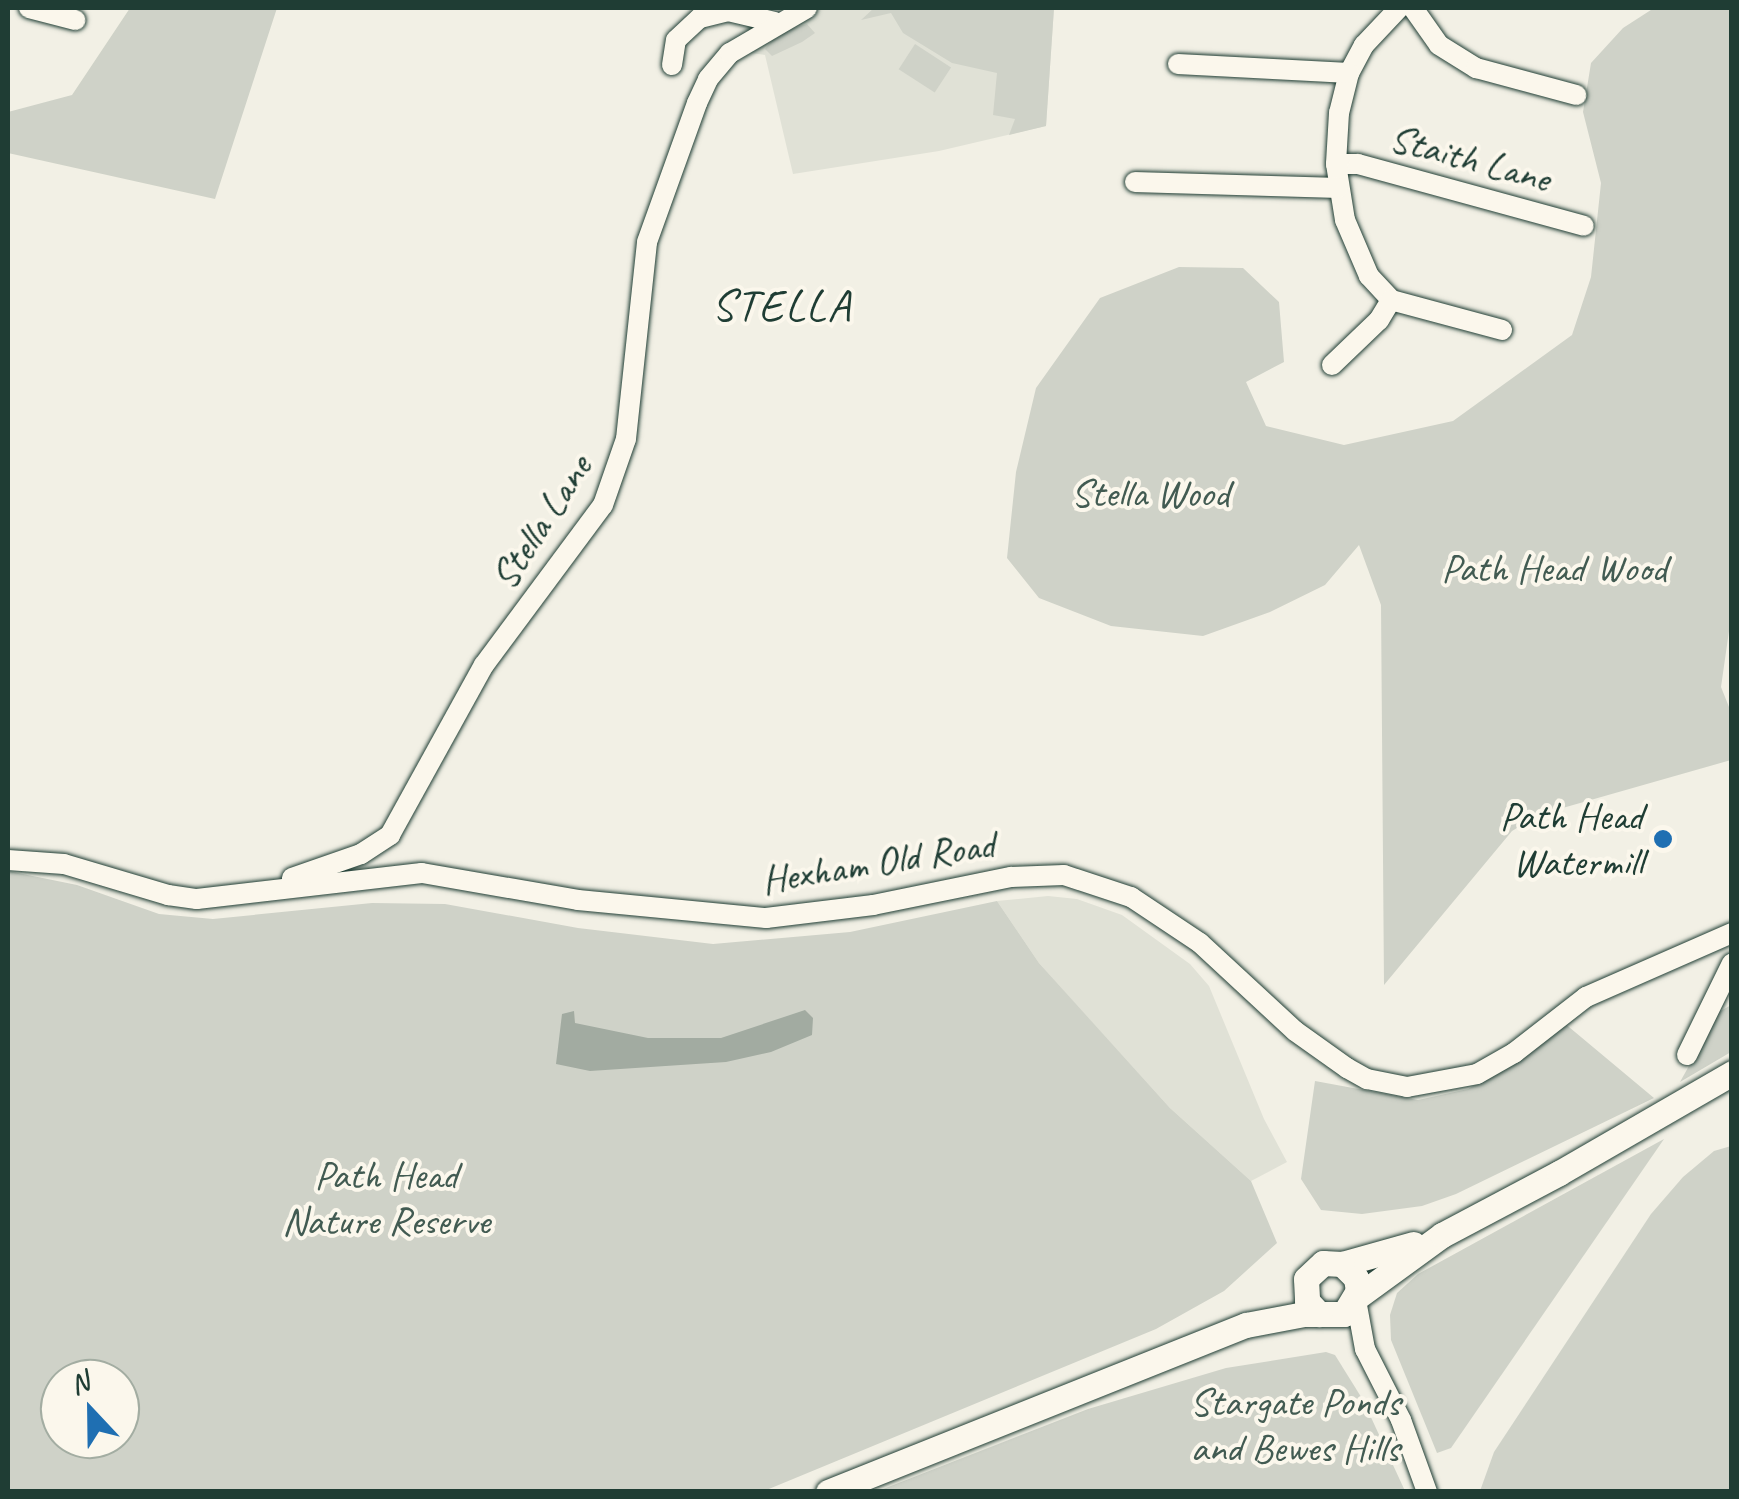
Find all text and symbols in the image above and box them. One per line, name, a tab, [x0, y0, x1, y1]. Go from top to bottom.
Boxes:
street label: Staith Lane	[1384, 113, 1556, 203]
district label: STELLA	[711, 279, 853, 333]
street label: Stella Lane	[480, 446, 602, 598]
park label: Stella Wood	[1071, 469, 1229, 517]
park label: Path Head Wood	[1441, 544, 1667, 592]
place label: Path Head Watermill	[1500, 792, 1643, 886]
street label: Hexham Old Road	[758, 820, 998, 904]
marker: Path Head Watermill	[1652, 828, 1674, 850]
park label: Path Head Nature Reserve	[282, 1151, 490, 1245]
north arrow	[40, 1359, 140, 1459]
text: N	[65, 1363, 94, 1402]
park label: Stargate Ponds and Bewes Hills	[1190, 1378, 1400, 1472]

